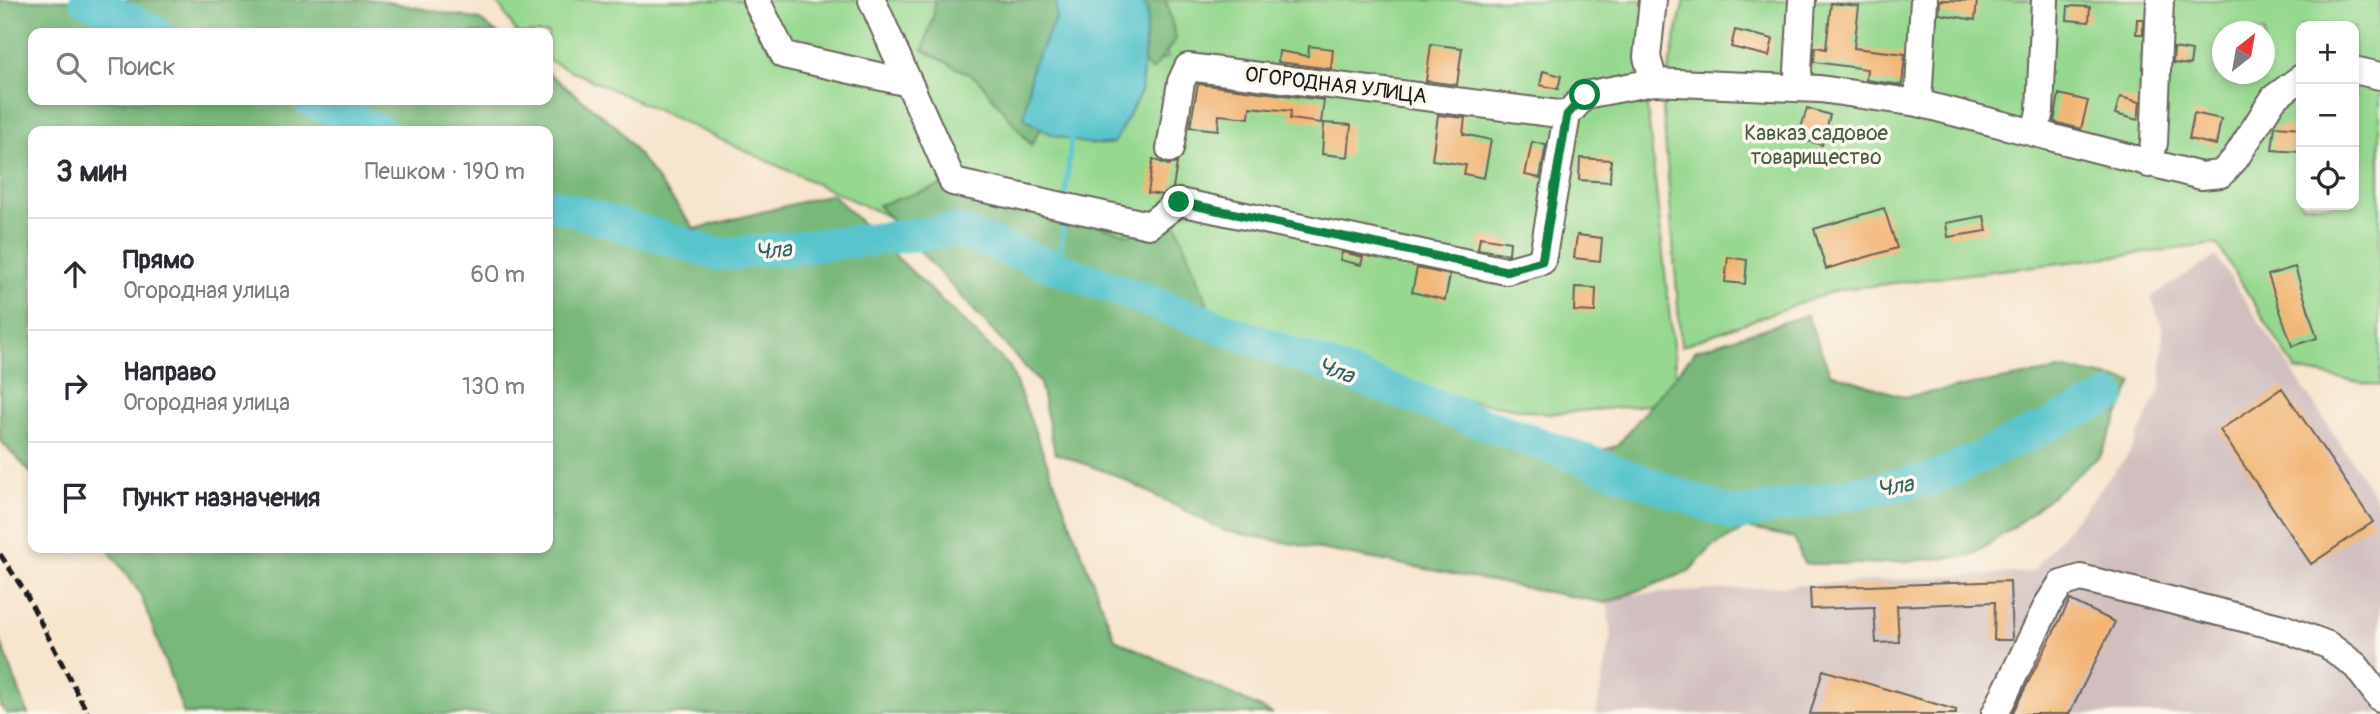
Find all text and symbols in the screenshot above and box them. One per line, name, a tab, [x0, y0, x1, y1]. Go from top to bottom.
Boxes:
north arrow	[2212, 21, 2275, 84]
map controls	[2296, 21, 2359, 210]
button: +	[2296, 21, 2359, 84]
search box	[28, 28, 553, 105]
icon: search	[52, 48, 90, 86]
text: Поиск	[108, 51, 176, 83]
street label: ОГОРОДНАЯ УЛИЦА	[1243, 61, 1428, 110]
route start	[1569, 79, 1600, 110]
button: −	[2296, 84, 2359, 147]
park label: Кавказ садовое товарищество	[1744, 120, 1889, 171]
button: locate	[2296, 147, 2359, 210]
text: 3 мин	[56, 153, 127, 190]
text: Пешком · 190 m	[365, 157, 525, 186]
route end	[1163, 186, 1194, 217]
water label: Чла	[753, 234, 794, 267]
text: Прямо	[123, 244, 194, 276]
icon: ahead	[56, 255, 94, 293]
text: 60 m	[470, 260, 525, 289]
text: Огородная улица	[123, 276, 290, 305]
water label: Чла	[1314, 351, 1359, 391]
text: Направо	[123, 356, 216, 388]
icon: right	[56, 367, 94, 405]
text: 130 m	[462, 372, 525, 401]
text: Огородная улица	[123, 388, 290, 417]
water label: Чла	[1875, 469, 1917, 504]
icon: arrive	[56, 479, 94, 517]
text: Пункт назначения	[123, 482, 320, 514]

